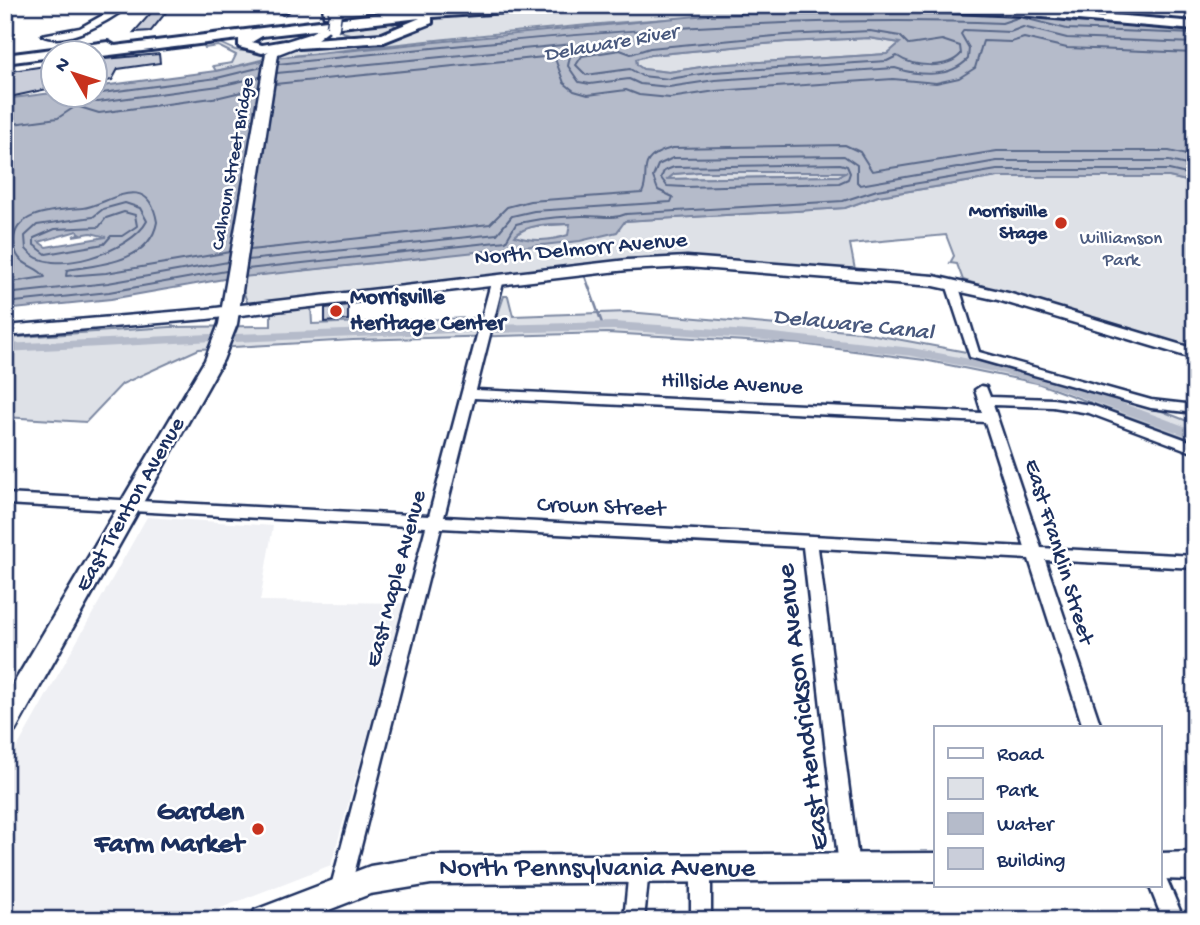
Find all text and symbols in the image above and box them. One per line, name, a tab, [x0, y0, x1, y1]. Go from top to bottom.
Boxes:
water label: Delaware River	[542, 20, 684, 69]
north arrow	[38, 38, 108, 108]
text: N	[51, 53, 76, 78]
street label: Calhoun Street Bridge	[207, 76, 261, 252]
place label: Morrisville Stage	[969, 201, 1048, 246]
marker: Morrisville Stage	[1053, 215, 1069, 231]
street label: North Delmorr Avenue	[474, 227, 690, 273]
park label: Williamson Park	[1080, 228, 1162, 273]
place label: Morrisville Heritage Center	[350, 285, 508, 338]
marker: Morrisville Heritage Center	[328, 303, 344, 319]
water label: Delaware Canal	[771, 303, 937, 349]
street label: Hillside Avenue	[661, 368, 805, 402]
street label: East Trenton Avenue	[70, 412, 193, 597]
street label: East Franklin Street	[1017, 456, 1099, 649]
street label: East Maple Avenue	[360, 487, 434, 670]
street label: Crown Street	[537, 492, 667, 524]
street label: East Hendrickson Avenue	[770, 561, 838, 852]
legend	[934, 726, 1162, 886]
text: Road	[997, 744, 1045, 769]
text: Park	[996, 780, 1040, 805]
place label: Garden Farm Market	[93, 797, 247, 862]
text: Water	[997, 814, 1055, 839]
marker: Garden Farm Market	[250, 821, 266, 837]
text: Building	[996, 850, 1066, 875]
street label: North Pennsylvania Avenue	[439, 853, 756, 886]

